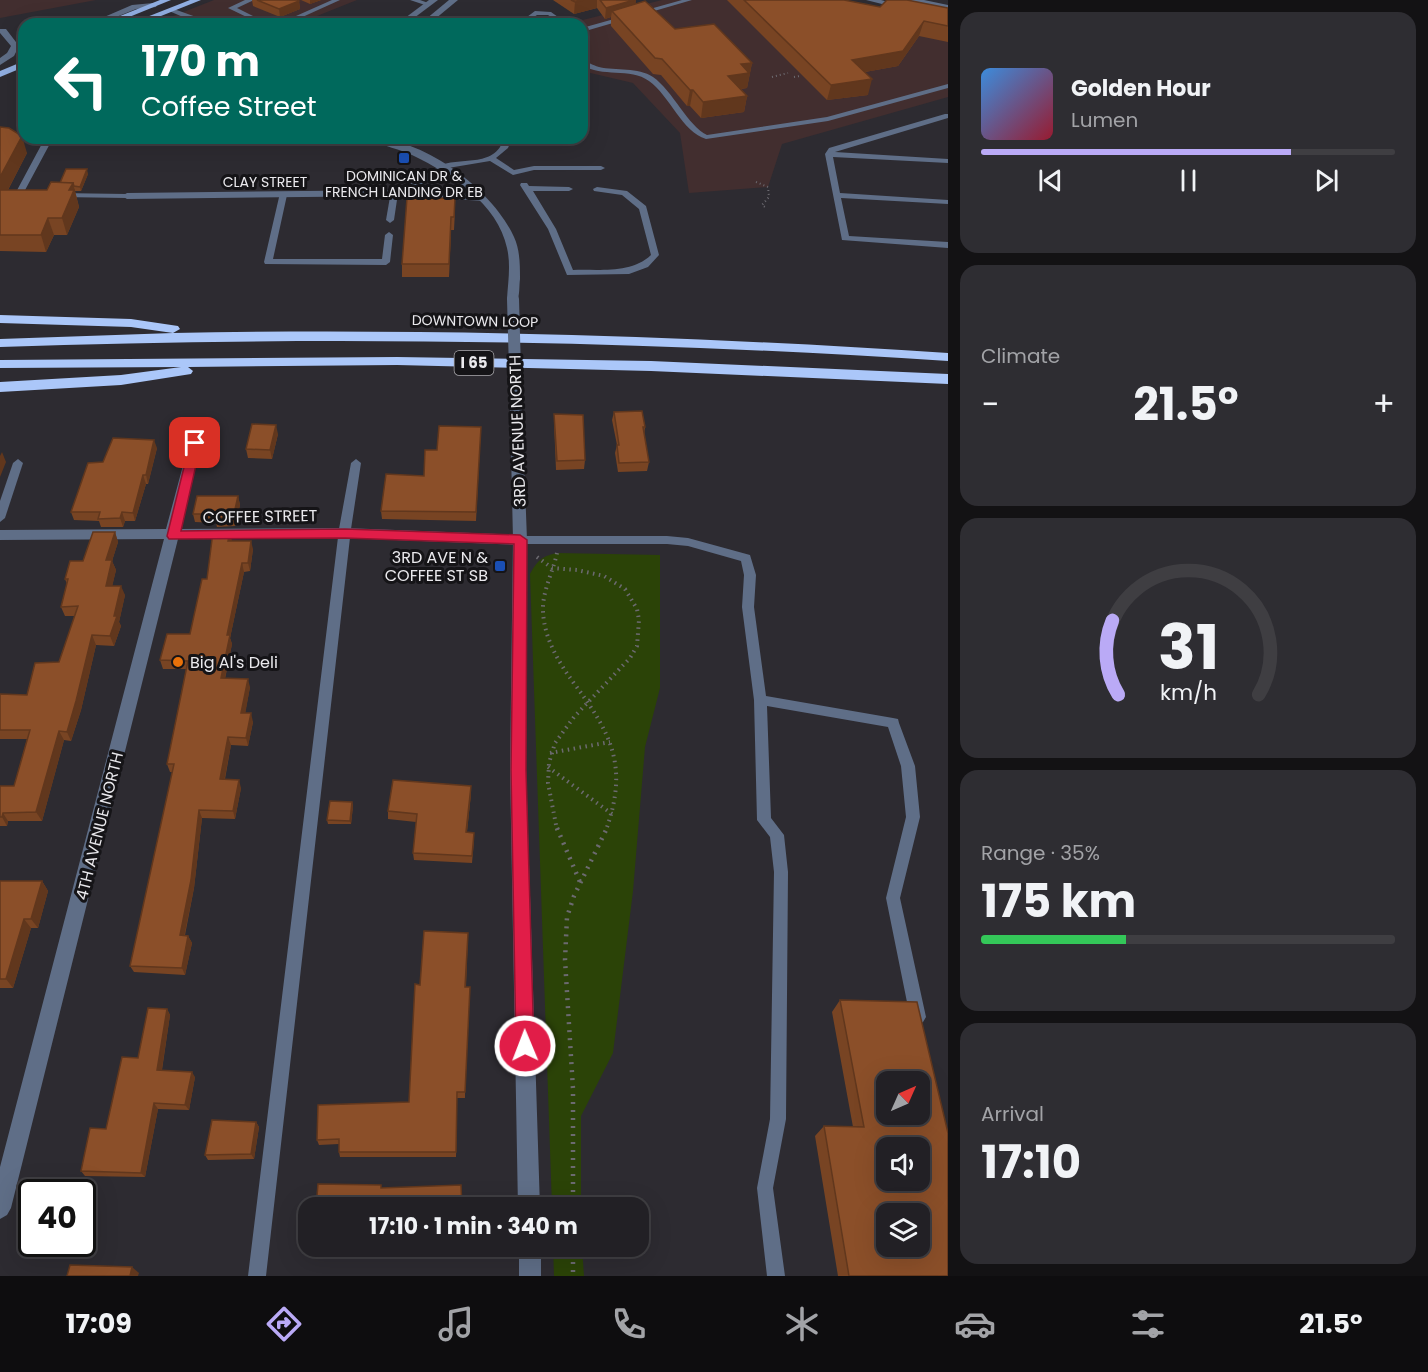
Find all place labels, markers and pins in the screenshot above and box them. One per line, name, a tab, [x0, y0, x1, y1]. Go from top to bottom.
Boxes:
marker: DOMINICAN DR & FRENCH LANDING DR EB	[397, 151, 411, 165]
place label: DOMINICAN DR & FRENCH LANDING DR EB	[325, 166, 483, 202]
pin	[169, 417, 220, 468]
place label: 3RD AVE N & COFFEE ST SB	[385, 546, 488, 587]
marker: 3RD AVE N & COFFEE ST SB	[493, 559, 507, 573]
place label: Big Al's Deli	[190, 651, 278, 674]
marker: Big Al's Deli	[171, 655, 185, 669]

